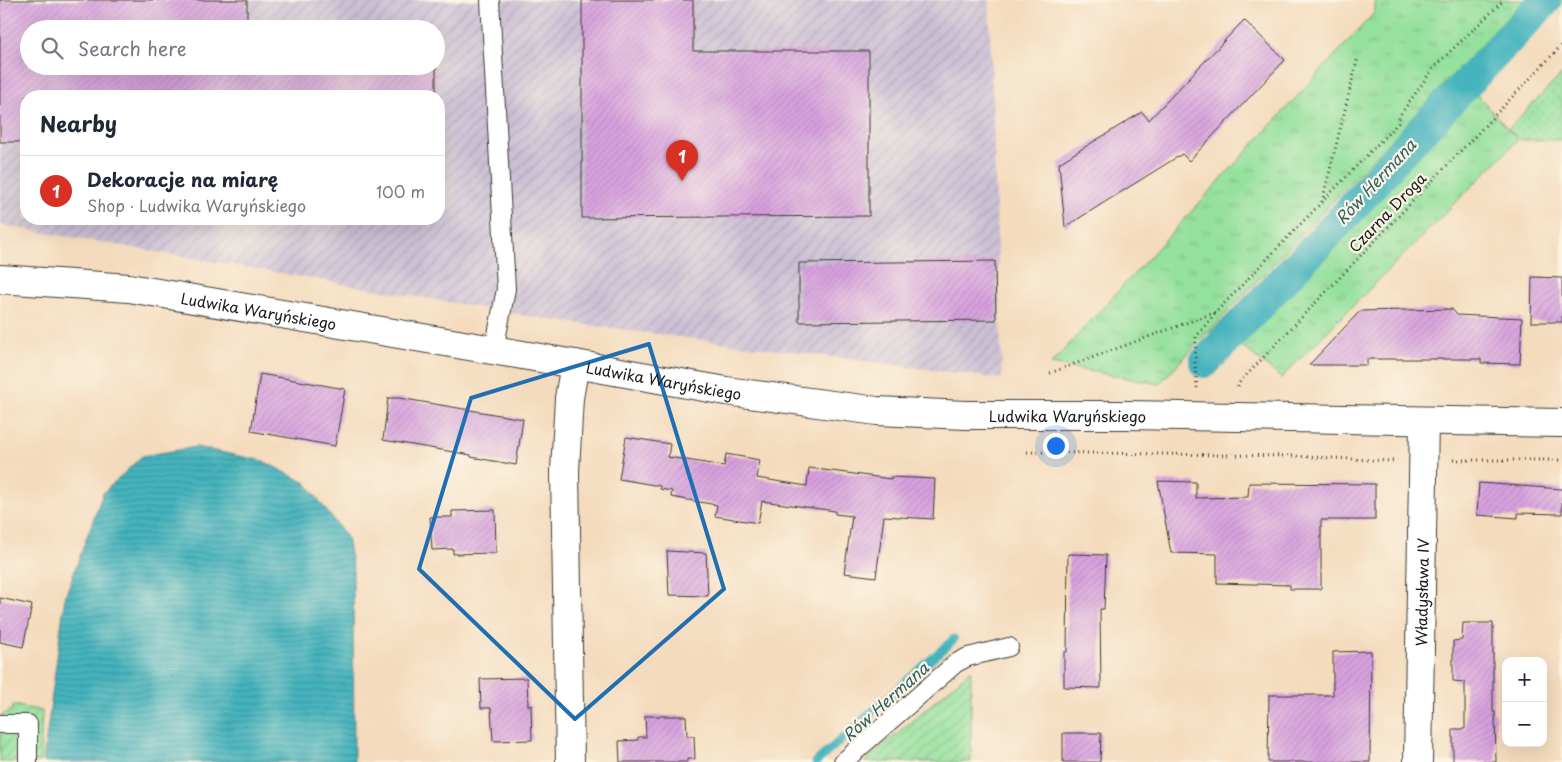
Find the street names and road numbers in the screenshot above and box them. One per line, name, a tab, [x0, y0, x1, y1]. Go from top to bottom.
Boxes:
street label: Czarna Droga	[1343, 166, 1432, 257]
street label: Ludwika Waryńskiego	[179, 286, 338, 335]
street label: Ludwika Waryńskiego	[584, 355, 743, 404]
street label: Ludwika Waryńskiego	[989, 404, 1146, 427]
street label: Władysława IV	[1409, 538, 1433, 646]

